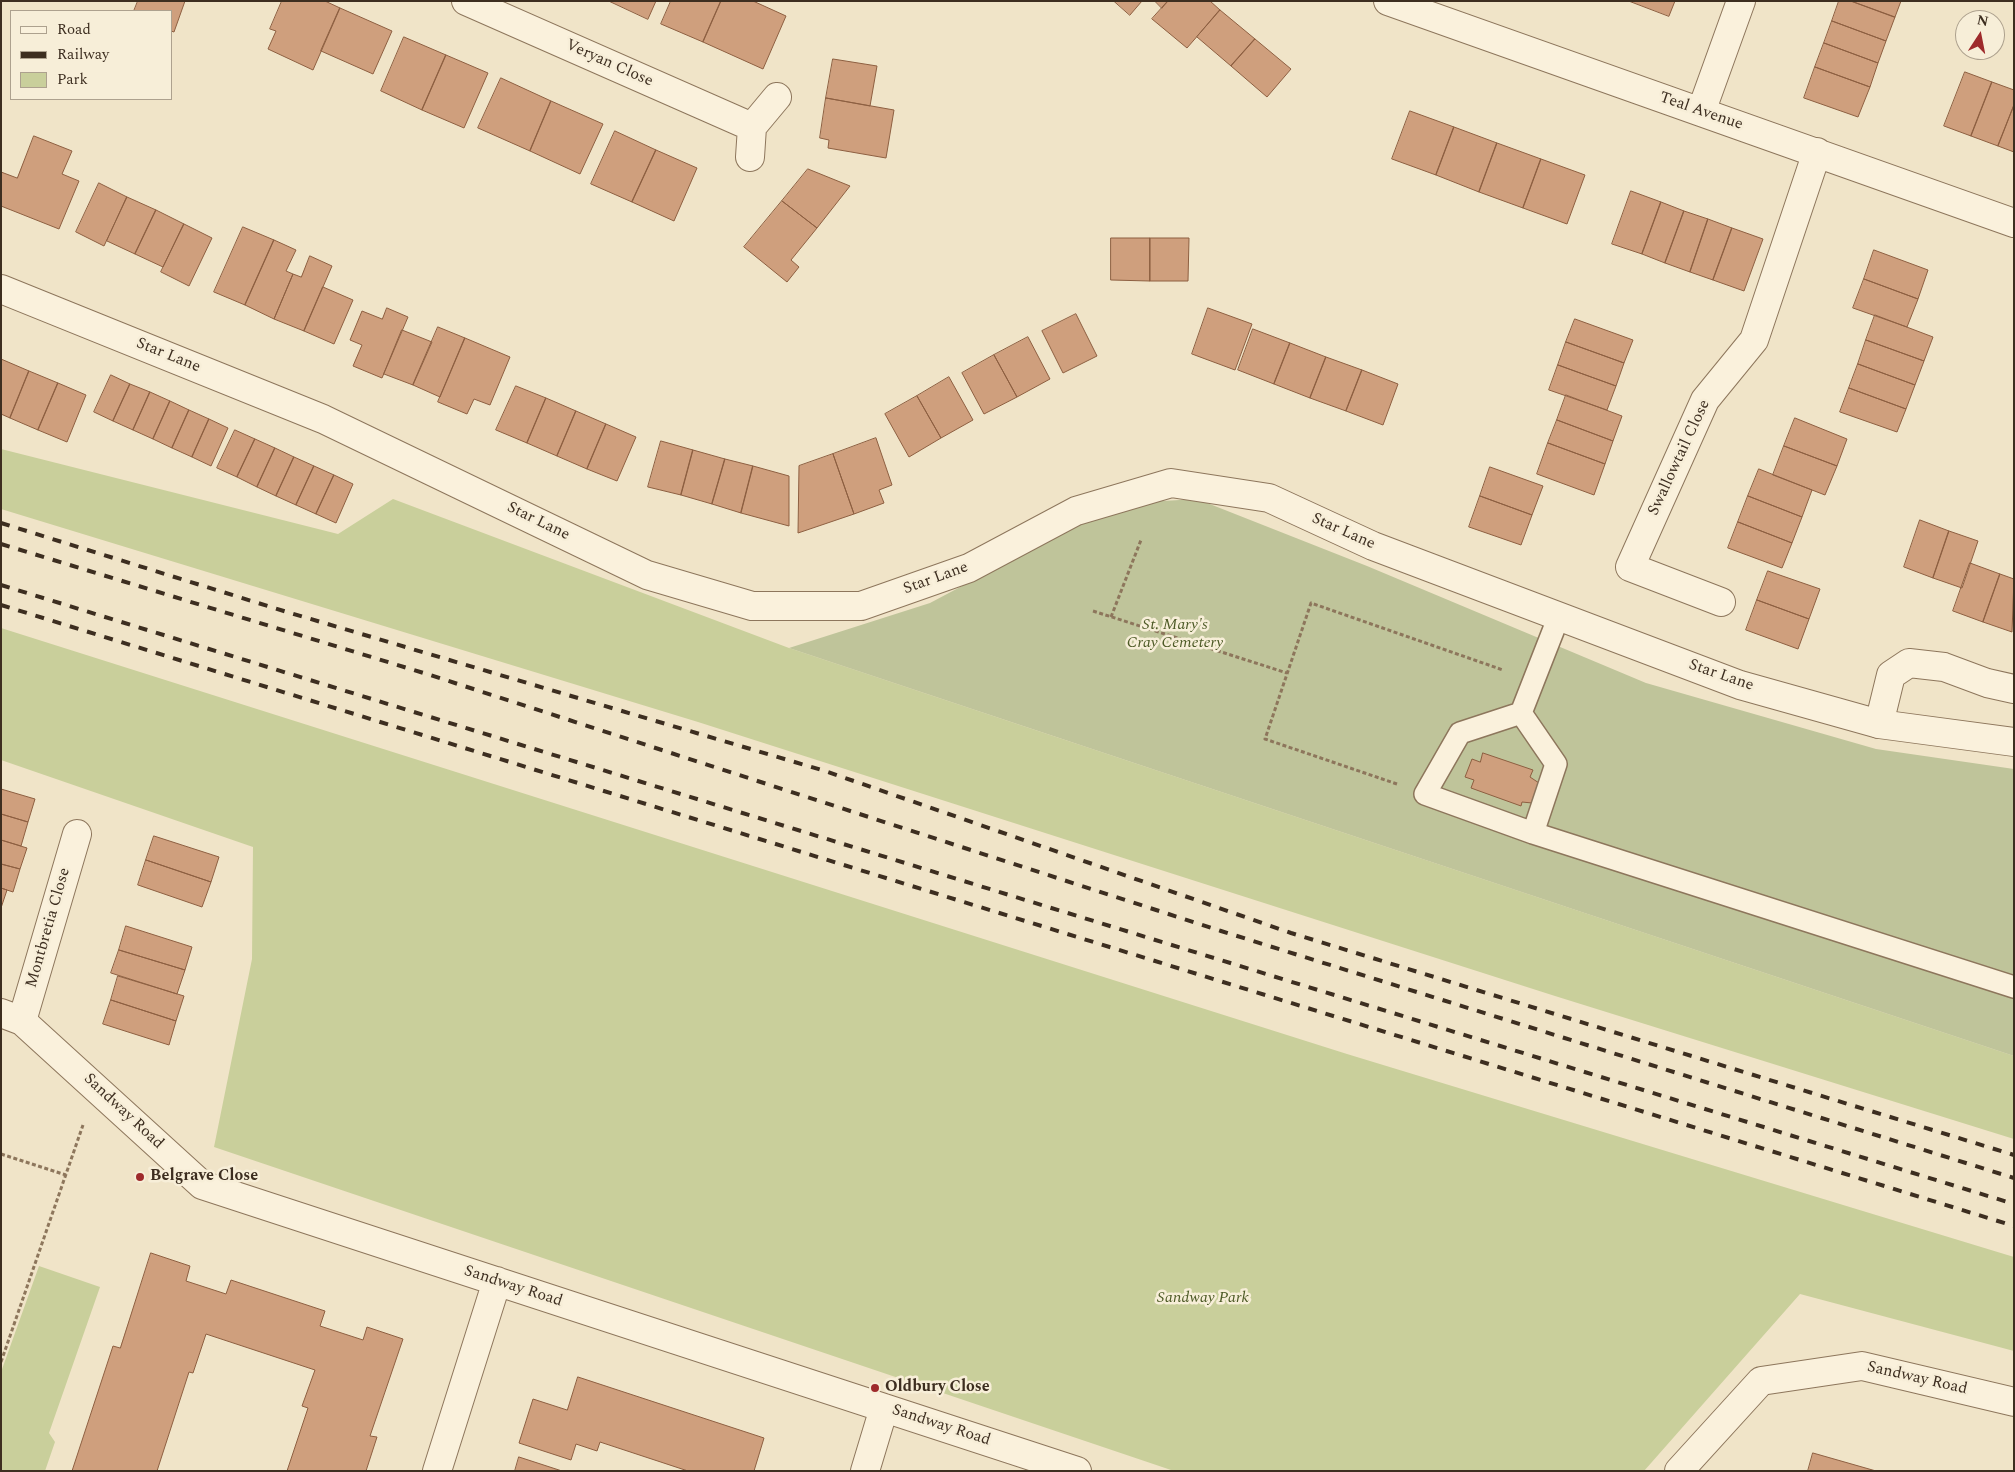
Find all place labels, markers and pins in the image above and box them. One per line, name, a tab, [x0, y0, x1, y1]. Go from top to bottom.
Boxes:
place label: Belgrave Close	[150, 1167, 258, 1187]
marker: Belgrave Close	[134, 1171, 146, 1183]
place label: Oldbury Close	[885, 1378, 990, 1398]
marker: Oldbury Close	[869, 1382, 881, 1394]

